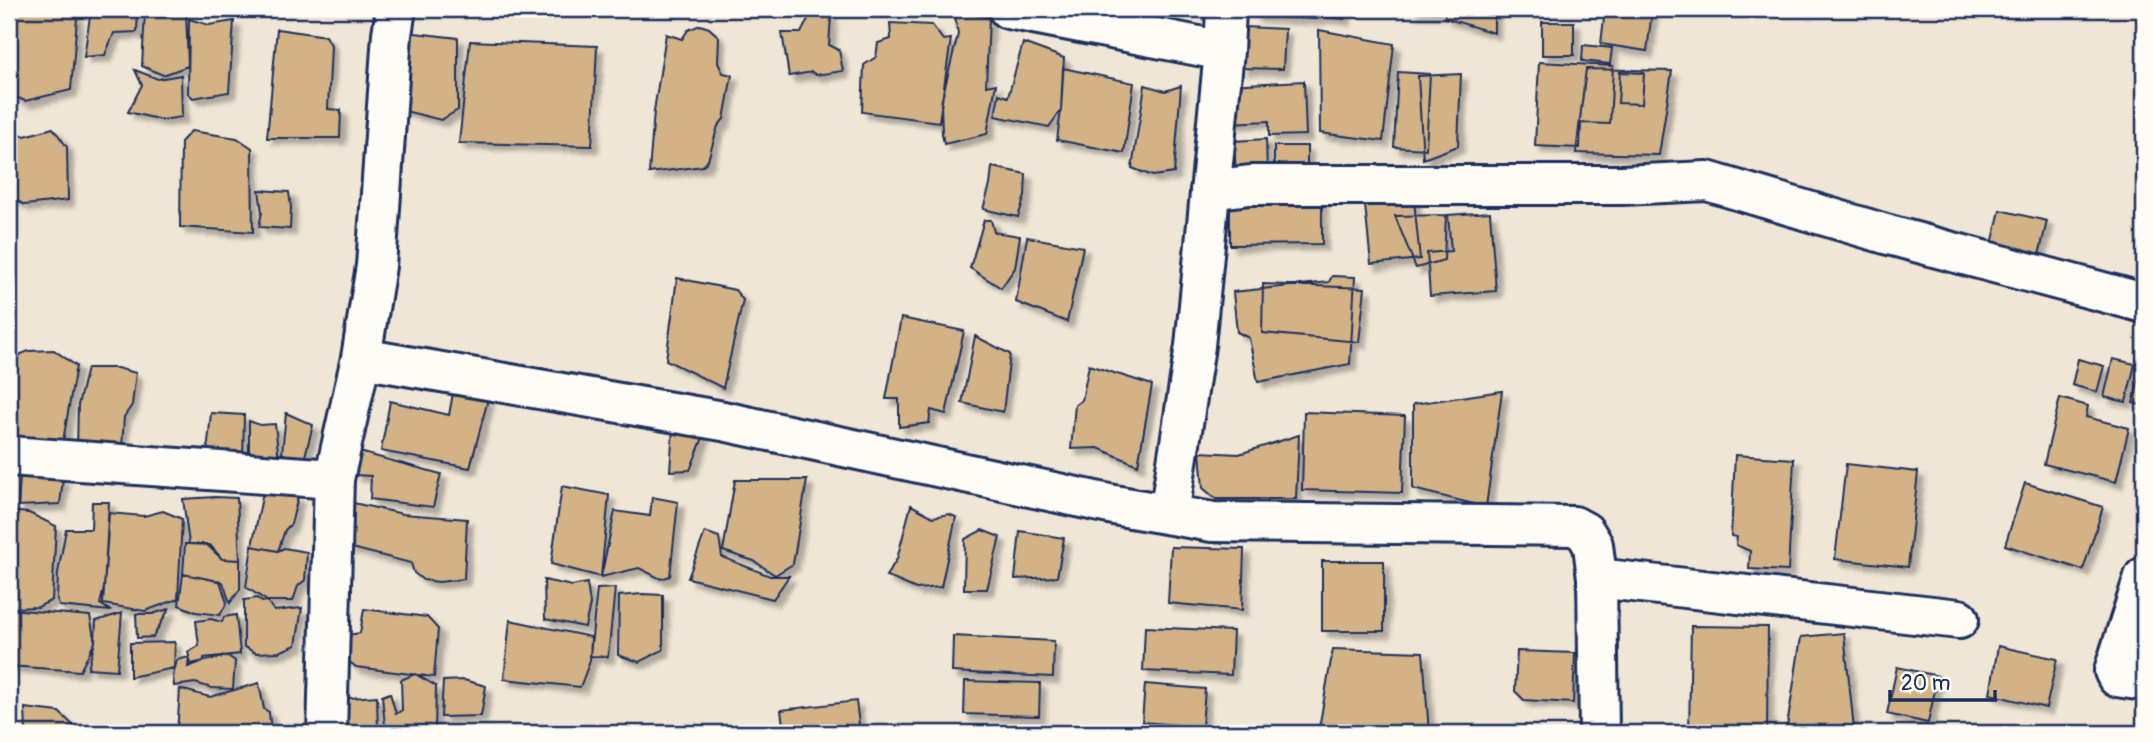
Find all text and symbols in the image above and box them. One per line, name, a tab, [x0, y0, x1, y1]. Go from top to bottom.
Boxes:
scale bar	[1890, 658, 1996, 702]
text: 20 m	[1901, 670, 1950, 697]

